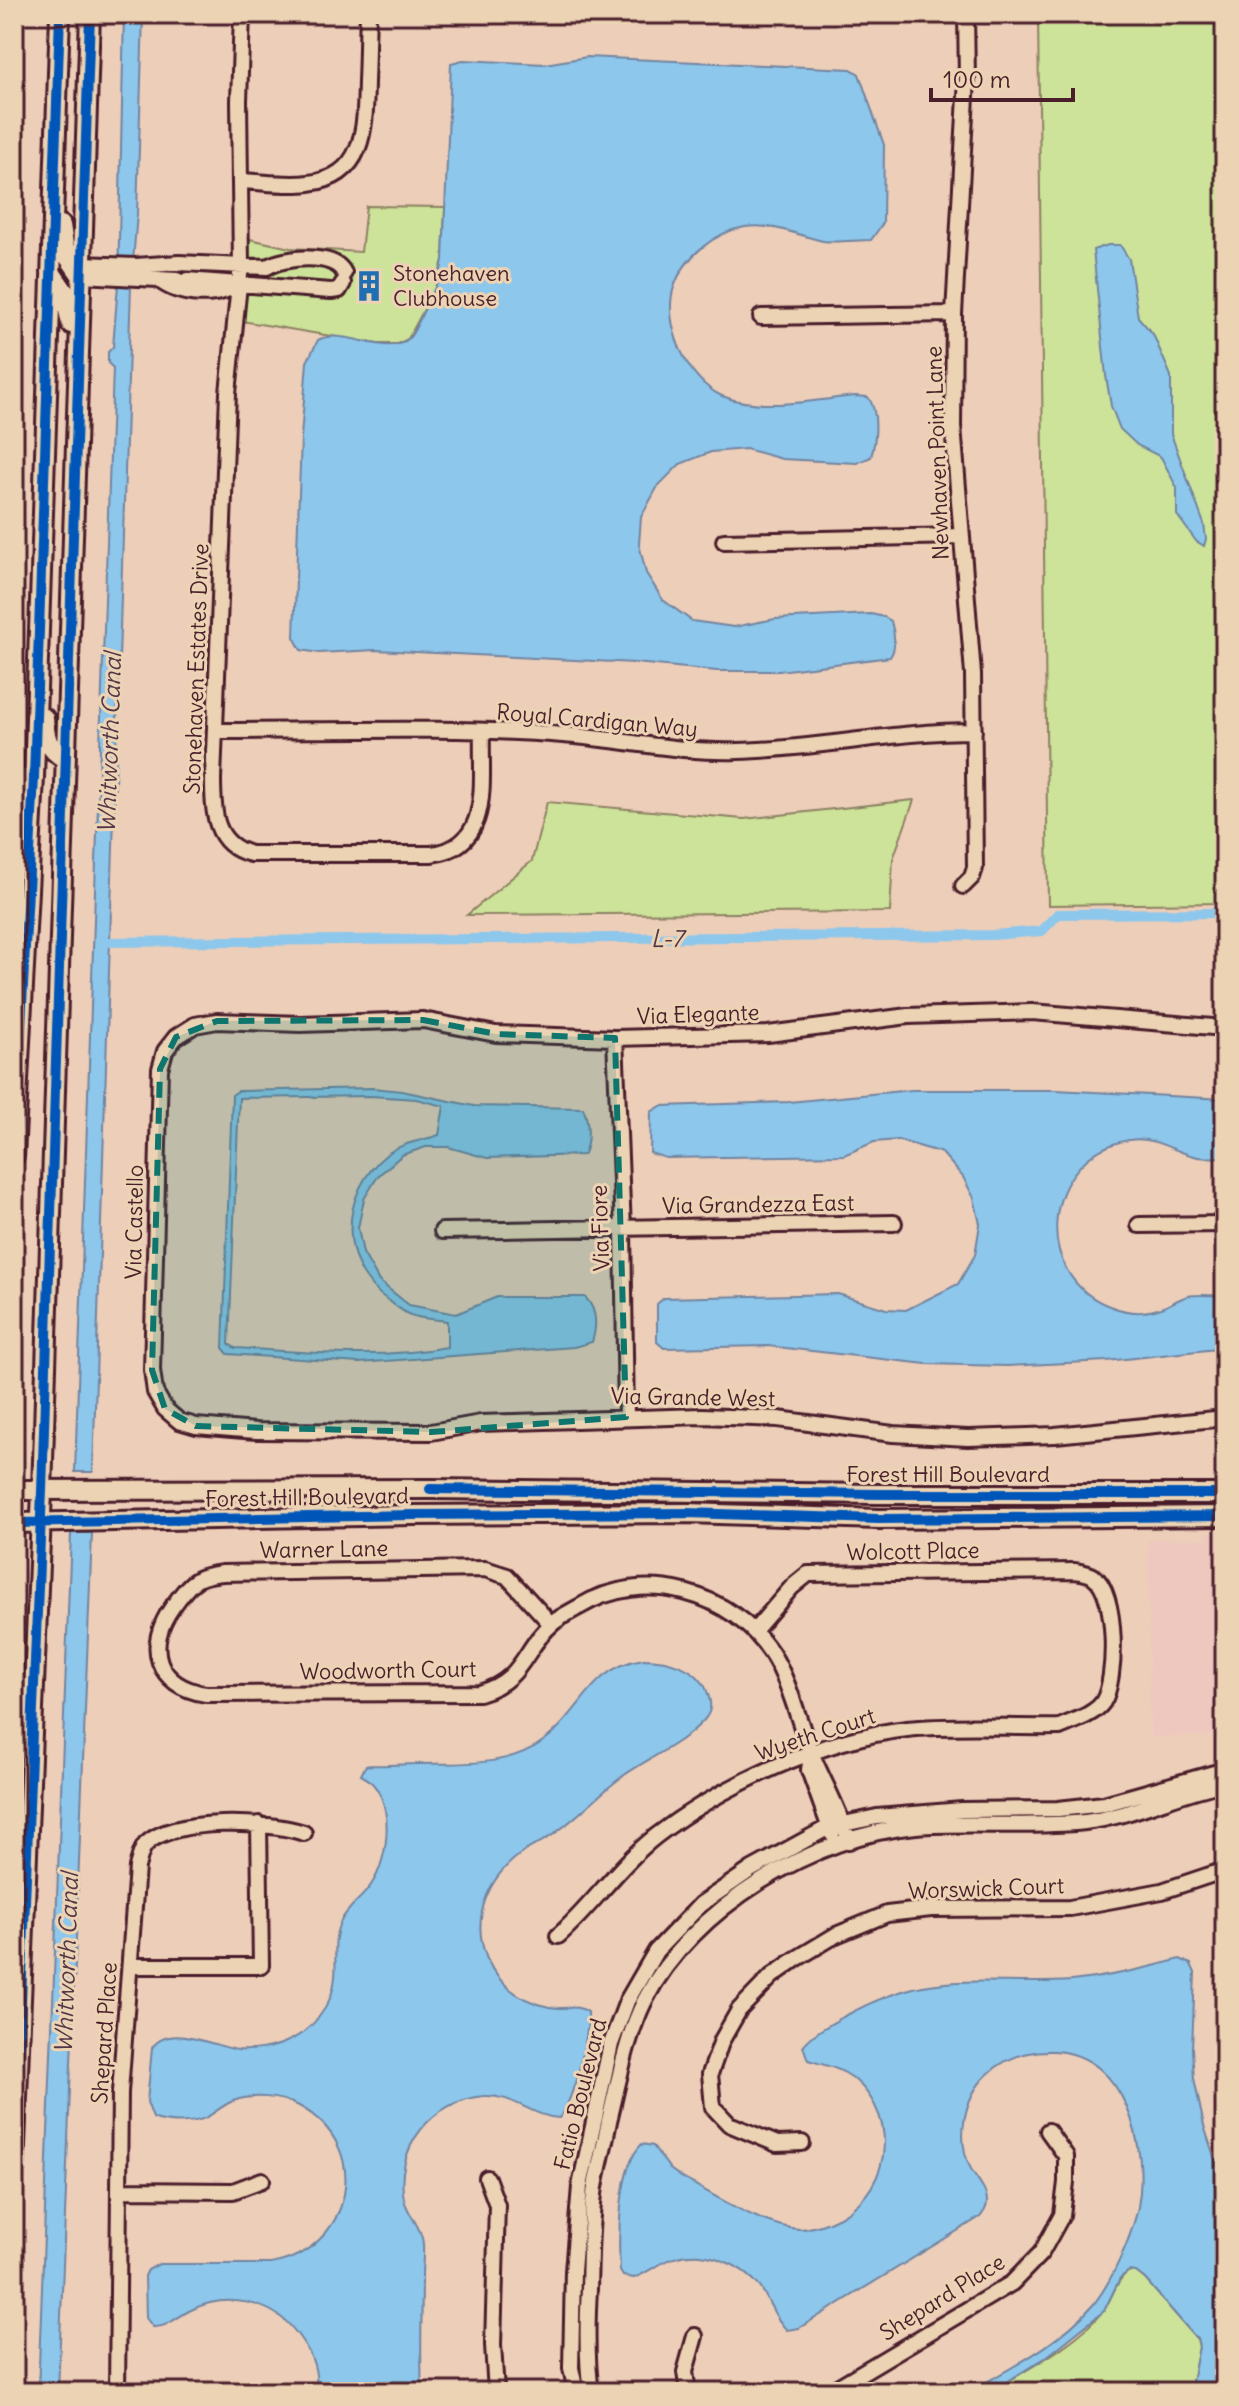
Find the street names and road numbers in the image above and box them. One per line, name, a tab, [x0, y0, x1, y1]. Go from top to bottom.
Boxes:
street label: Newhaven Point Lane	[919, 345, 955, 561]
street label: Stonehaven Estates Drive	[178, 543, 214, 795]
street label: Royal Cardigan Way	[495, 697, 699, 743]
street label: Via Elegante	[636, 998, 760, 1030]
street label: Via Castello	[119, 1164, 149, 1280]
street label: Via Fiore	[585, 1184, 615, 1272]
street label: Via Grandezza East	[662, 1188, 854, 1220]
street label: Via Grande West	[610, 1382, 776, 1412]
street label: Forest Hill Boulevard	[846, 1460, 1050, 1488]
street label: Forest Hill Boulevard	[205, 1481, 409, 1513]
street label: Warner Lane	[259, 1534, 389, 1564]
street label: Wolcott Place	[846, 1536, 980, 1566]
street label: Woodworth Court	[299, 1654, 477, 1686]
street label: Wyeth Court	[751, 1701, 879, 1767]
street label: Worswick Court	[907, 1871, 1065, 1905]
street label: Shepard Place	[85, 1961, 123, 2105]
street label: Fatio Boulevard	[548, 2015, 612, 2173]
street label: Shepard Place	[874, 2247, 1010, 2347]

